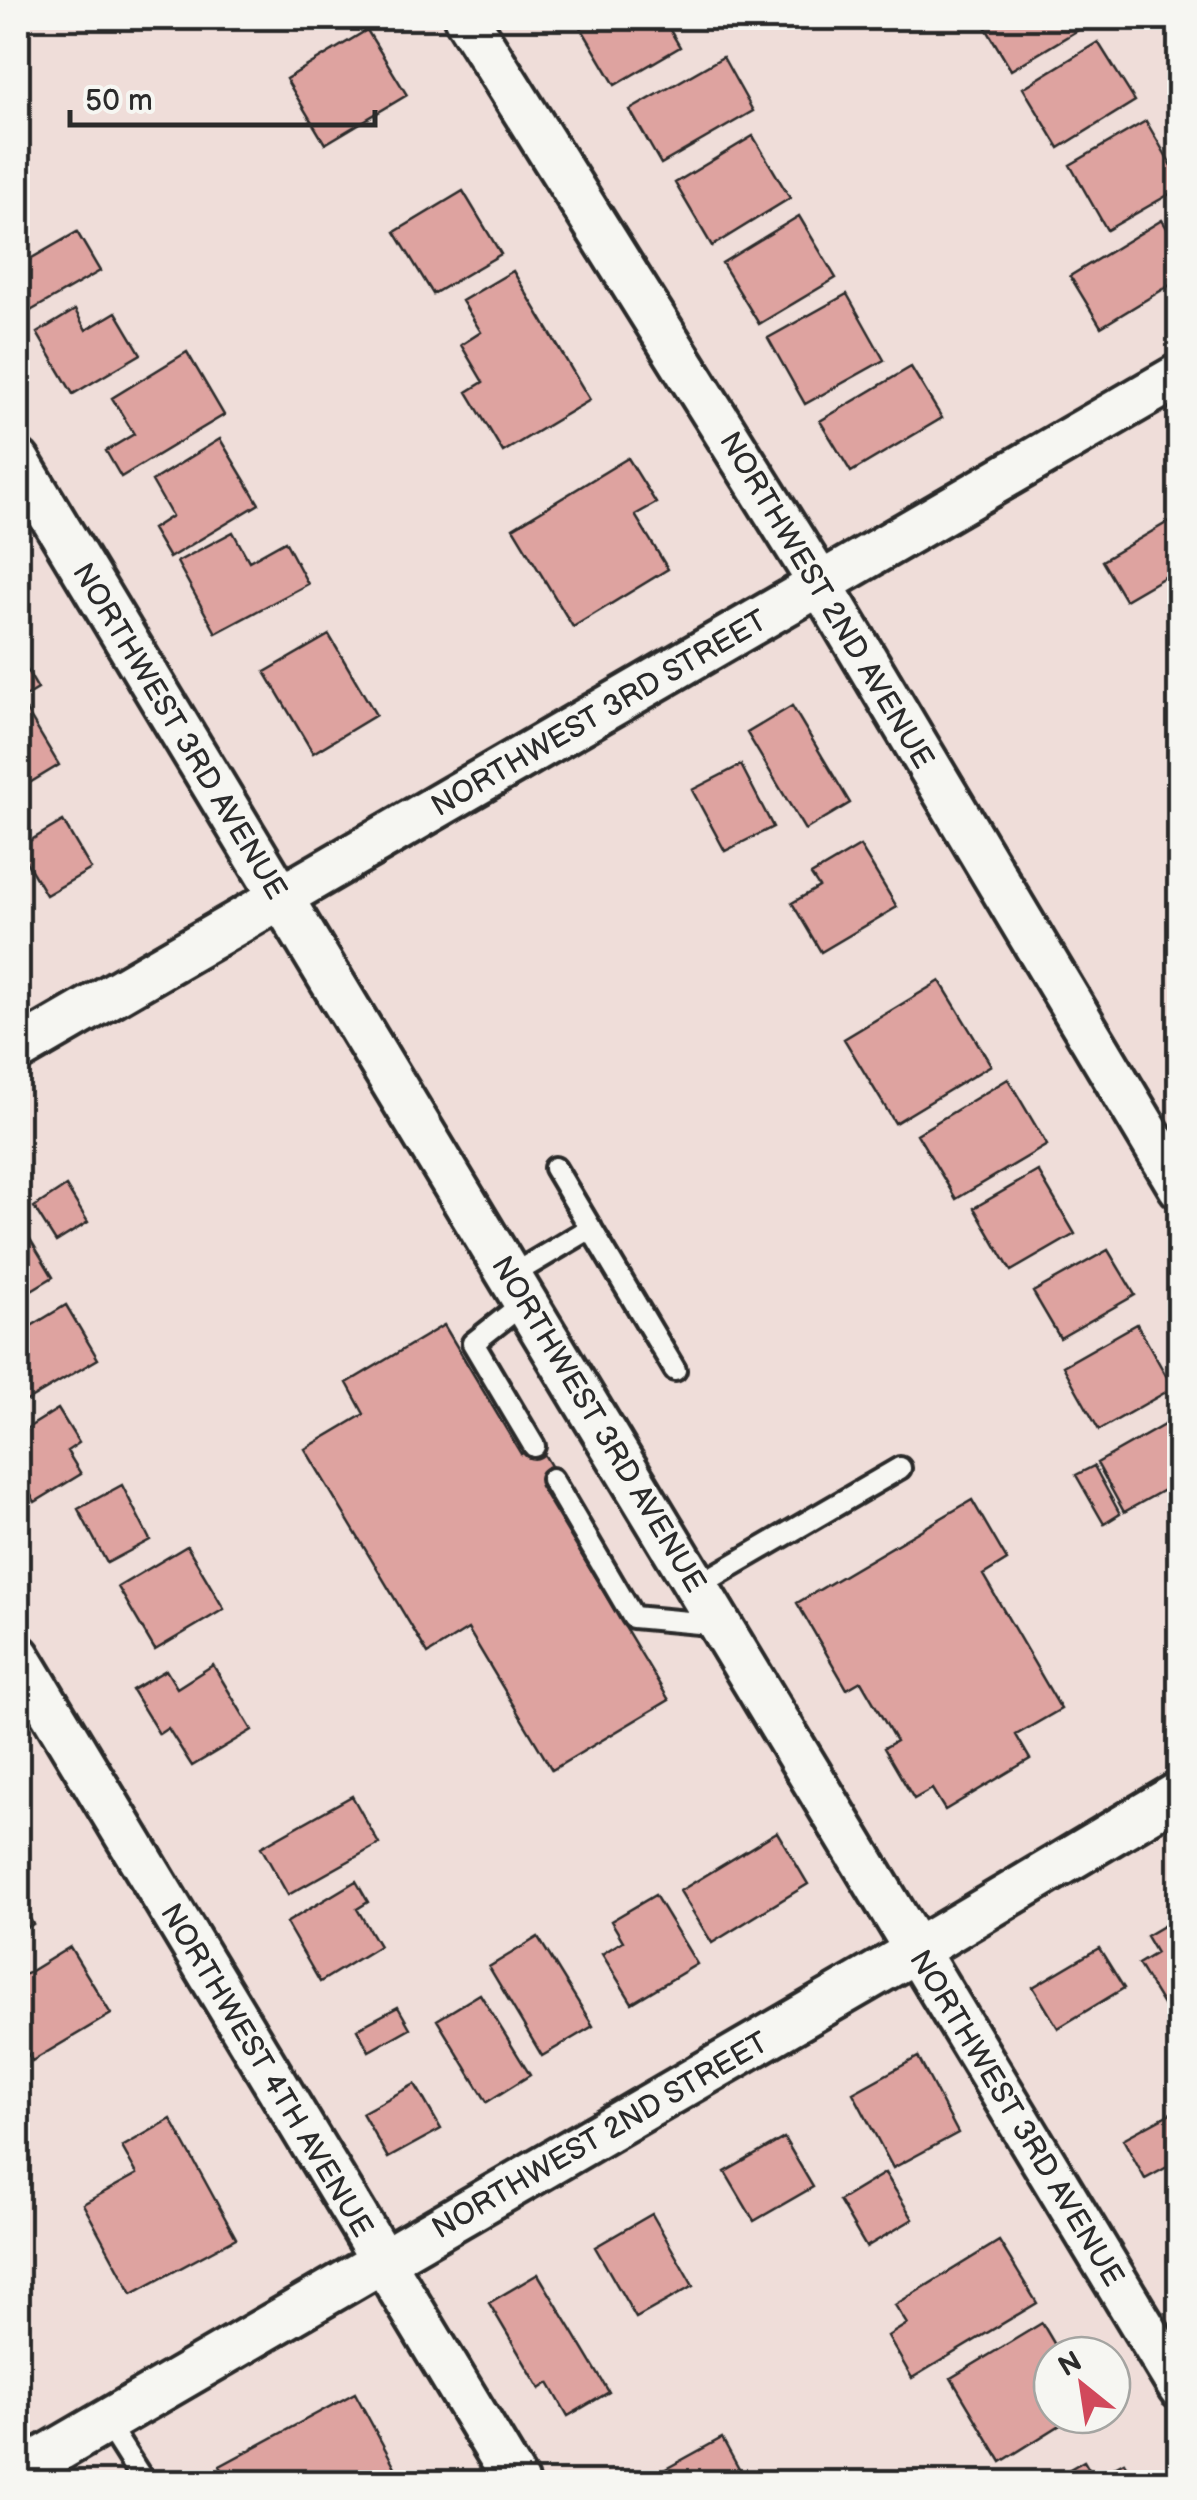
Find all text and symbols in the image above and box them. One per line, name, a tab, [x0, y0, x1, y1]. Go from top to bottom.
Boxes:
scale bar	[70, 65, 375, 127]
text: 50 m	[85, 83, 153, 119]
street label: NORTHWEST 2ND AVENUE	[711, 426, 941, 775]
street label: NORTHWEST 3RD AVENUE	[64, 557, 294, 906]
street label: NORTHWEST 3RD STREET	[425, 603, 774, 825]
street label: NORTHWEST 3RD AVENUE	[483, 1250, 713, 1599]
street label: NORTHWEST 4TH AVENUE	[152, 1897, 380, 2244]
street label: NORTHWEST 3RD AVENUE	[901, 1944, 1131, 2293]
street label: NORTHWEST 2ND STREET	[426, 2025, 775, 2247]
north arrow	[1032, 2335, 1132, 2435]
text: N	[1053, 2345, 1088, 2384]

